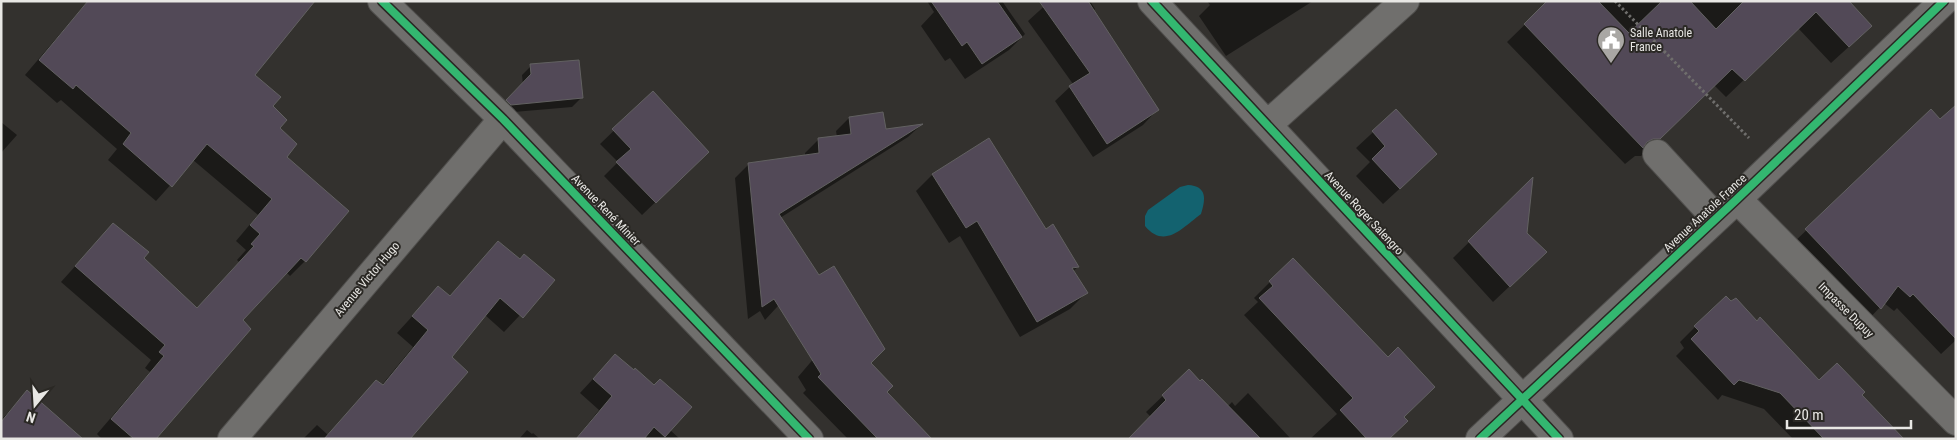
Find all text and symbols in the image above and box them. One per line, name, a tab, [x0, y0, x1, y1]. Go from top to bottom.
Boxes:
public building icon: Salle Anatole France	[1596, 25, 1626, 64]
place label: Salle Anatole France	[1630, 26, 1693, 54]
street label: Avenue Roger Salengro	[1322, 168, 1406, 258]
street label: Avenue Anatole France	[1661, 171, 1750, 255]
street label: Avenue René Minier	[569, 172, 644, 249]
street label: Avenue Victor Hugo	[332, 239, 402, 319]
street label: Impasse Dupuy	[1815, 279, 1877, 341]
north arrow	[10, 380, 60, 430]
scale bar	[1787, 398, 1911, 430]
text: 20 m	[1794, 406, 1824, 424]
text: N	[24, 408, 38, 426]

